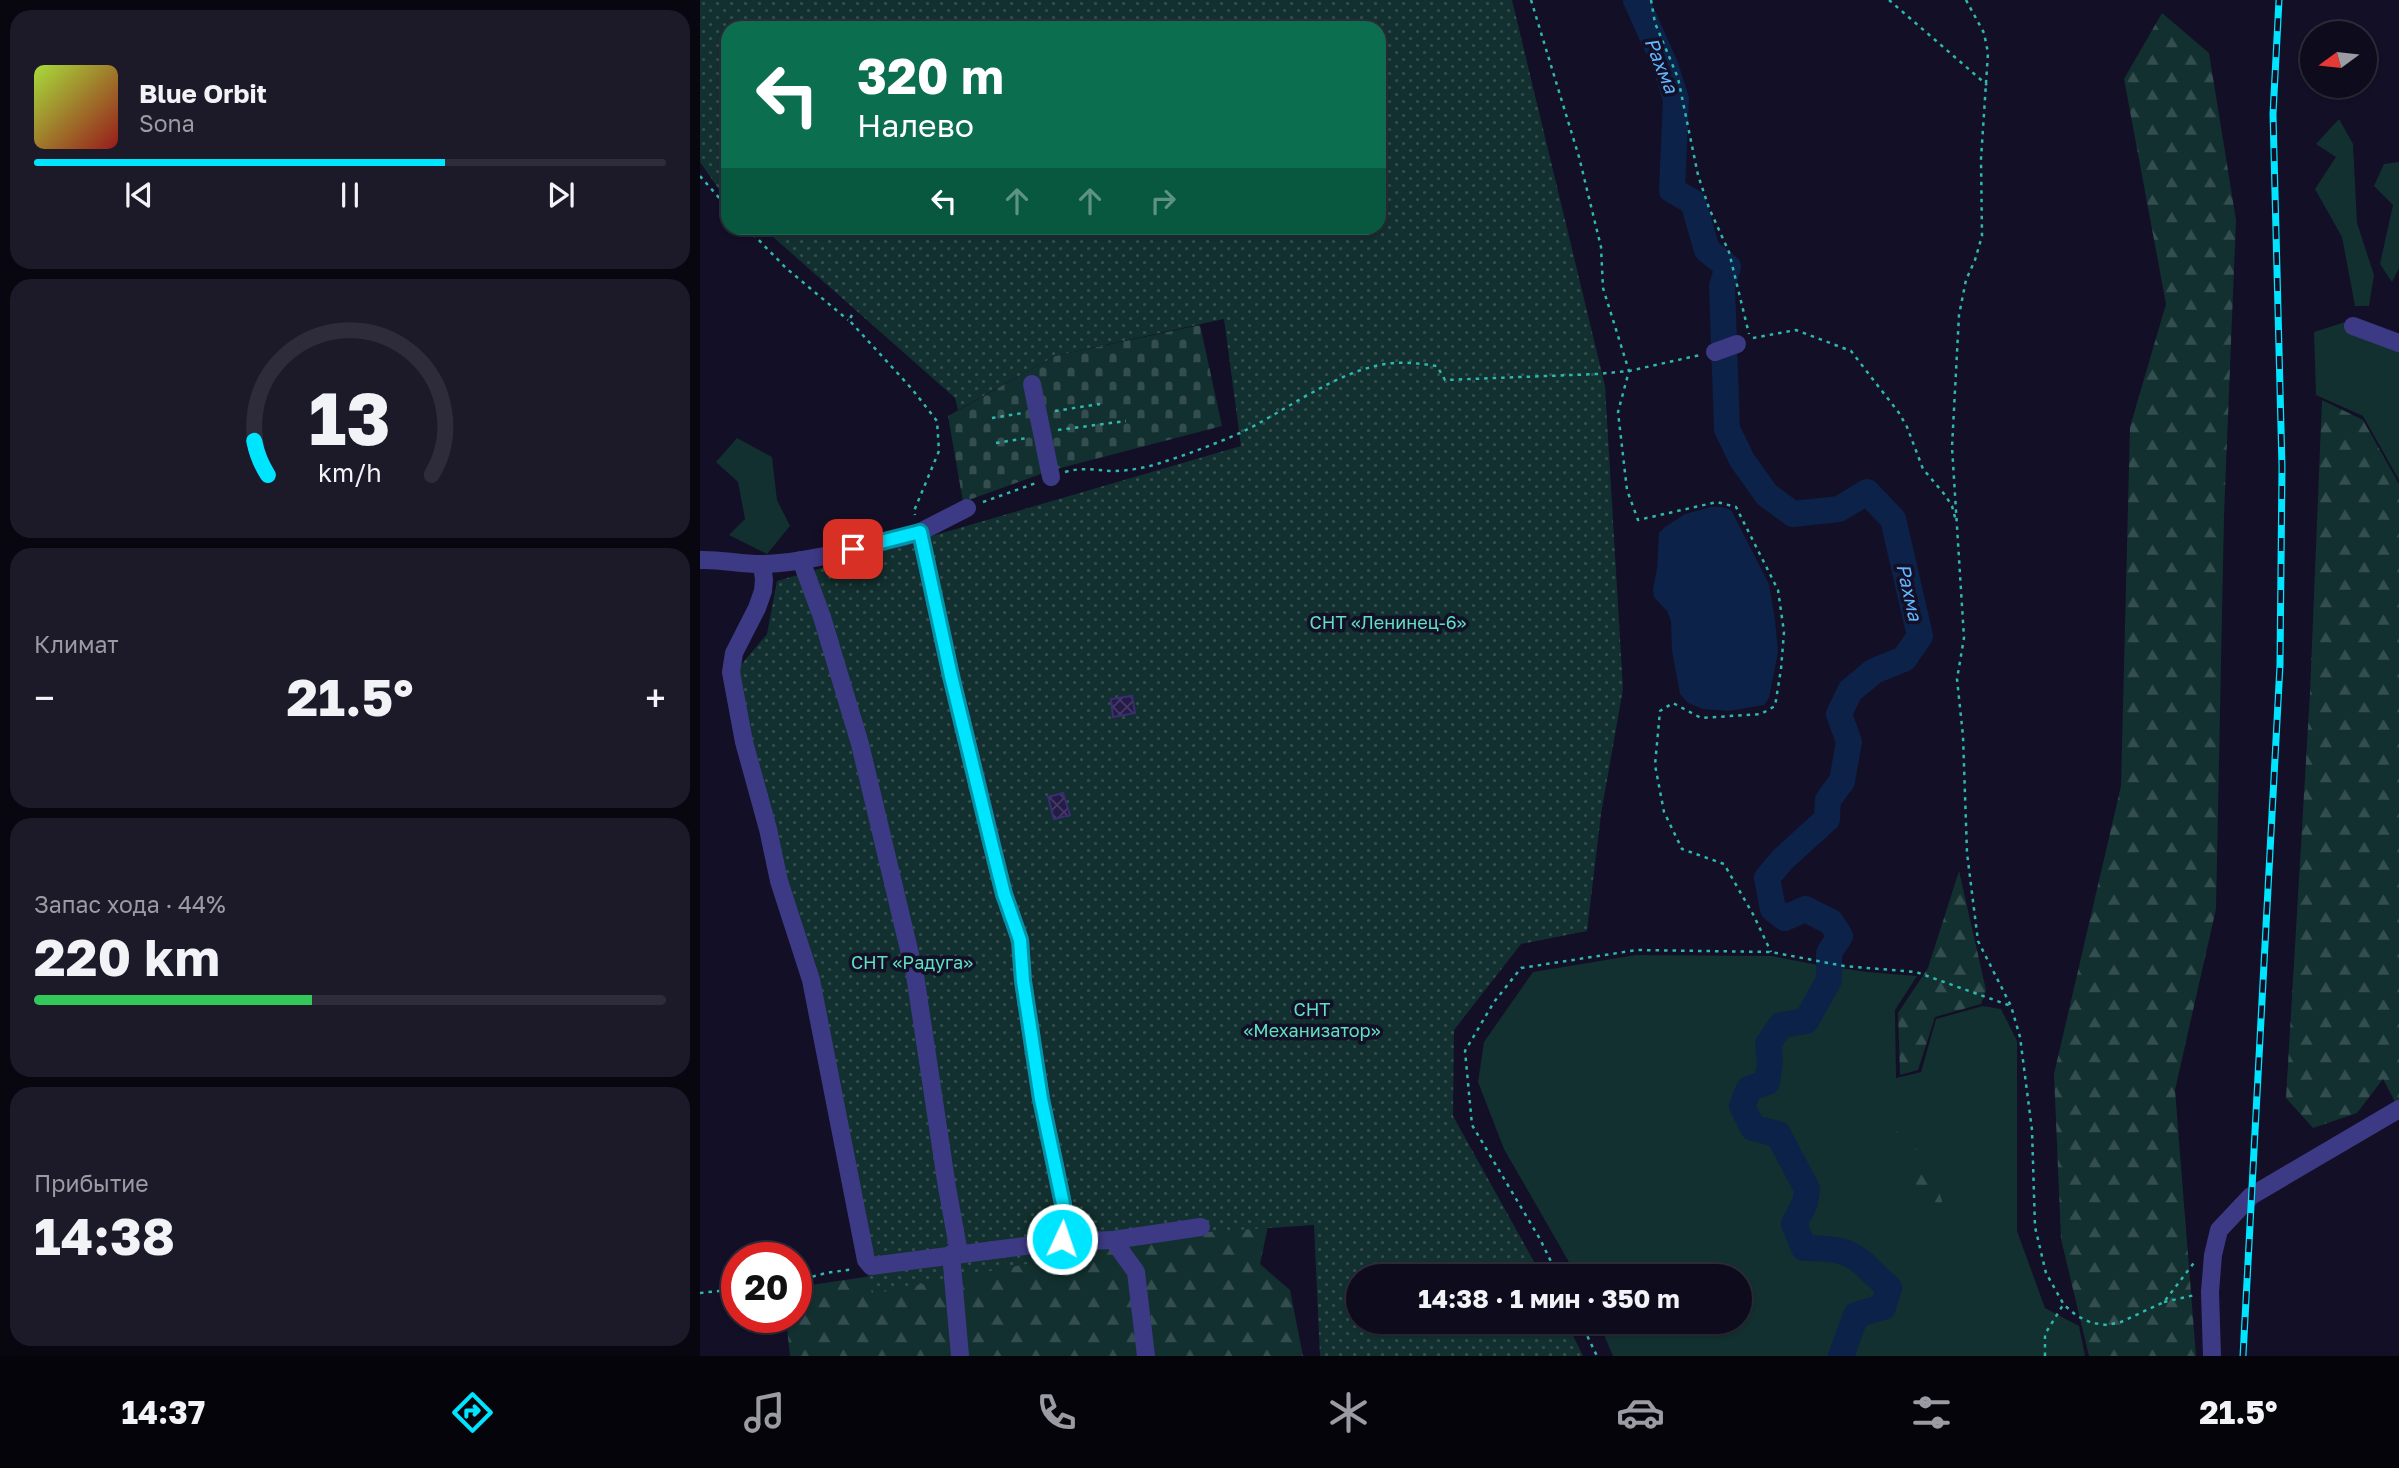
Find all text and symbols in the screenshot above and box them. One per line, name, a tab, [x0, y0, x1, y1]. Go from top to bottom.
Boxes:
north arrow	[2300, 21, 2376, 98]
map controls	[2300, 21, 2377, 98]
water label: Рахма	[1640, 34, 1684, 97]
text: 320 m	[857, 46, 1004, 105]
icon: left	[742, 49, 833, 140]
text: Blue Orbit	[139, 78, 267, 109]
text: Налево	[857, 106, 974, 144]
text: Sona	[139, 109, 195, 137]
icon: previous	[120, 176, 158, 214]
icon: pause	[331, 176, 369, 214]
icon: next	[542, 176, 580, 214]
icon: left	[925, 182, 963, 220]
icon: ahead	[998, 182, 1036, 220]
icon: ahead	[1071, 182, 1109, 220]
icon: right	[1144, 182, 1182, 220]
text: 13	[309, 374, 391, 461]
text: km/h	[318, 457, 382, 488]
pin	[823, 519, 883, 579]
icon: arrive	[834, 530, 872, 568]
water label: Рахма	[1892, 561, 1928, 624]
park label: СНТ «Ленинец-6»	[1310, 611, 1467, 633]
text: Климат	[34, 630, 119, 658]
text: 21.5°	[286, 665, 414, 727]
text: −	[34, 675, 55, 720]
text: +	[645, 675, 666, 720]
text: Запас хода · 44%	[34, 890, 225, 918]
text: 220 km	[34, 925, 220, 987]
park label: СНТ «Радуга»	[851, 951, 973, 973]
park label: СНТ «Механизатор»	[1243, 998, 1381, 1041]
text: Прибытие	[34, 1169, 149, 1197]
position arrow	[1025, 1202, 1099, 1276]
text: 14:38	[34, 1204, 175, 1266]
speed limit sign: 20	[721, 1242, 812, 1333]
text: 14:38 · 1 мин · 350 m	[1418, 1283, 1680, 1314]
icon: directions	[448, 1388, 497, 1437]
icon: music	[740, 1388, 789, 1437]
icon: phone	[1032, 1388, 1081, 1437]
icon: climate	[1324, 1388, 1373, 1437]
icon: car	[1616, 1388, 1665, 1437]
icon: filters	[1907, 1388, 1956, 1437]
text: 14:37	[121, 1393, 205, 1431]
text: 21.5°	[2199, 1393, 2278, 1431]

